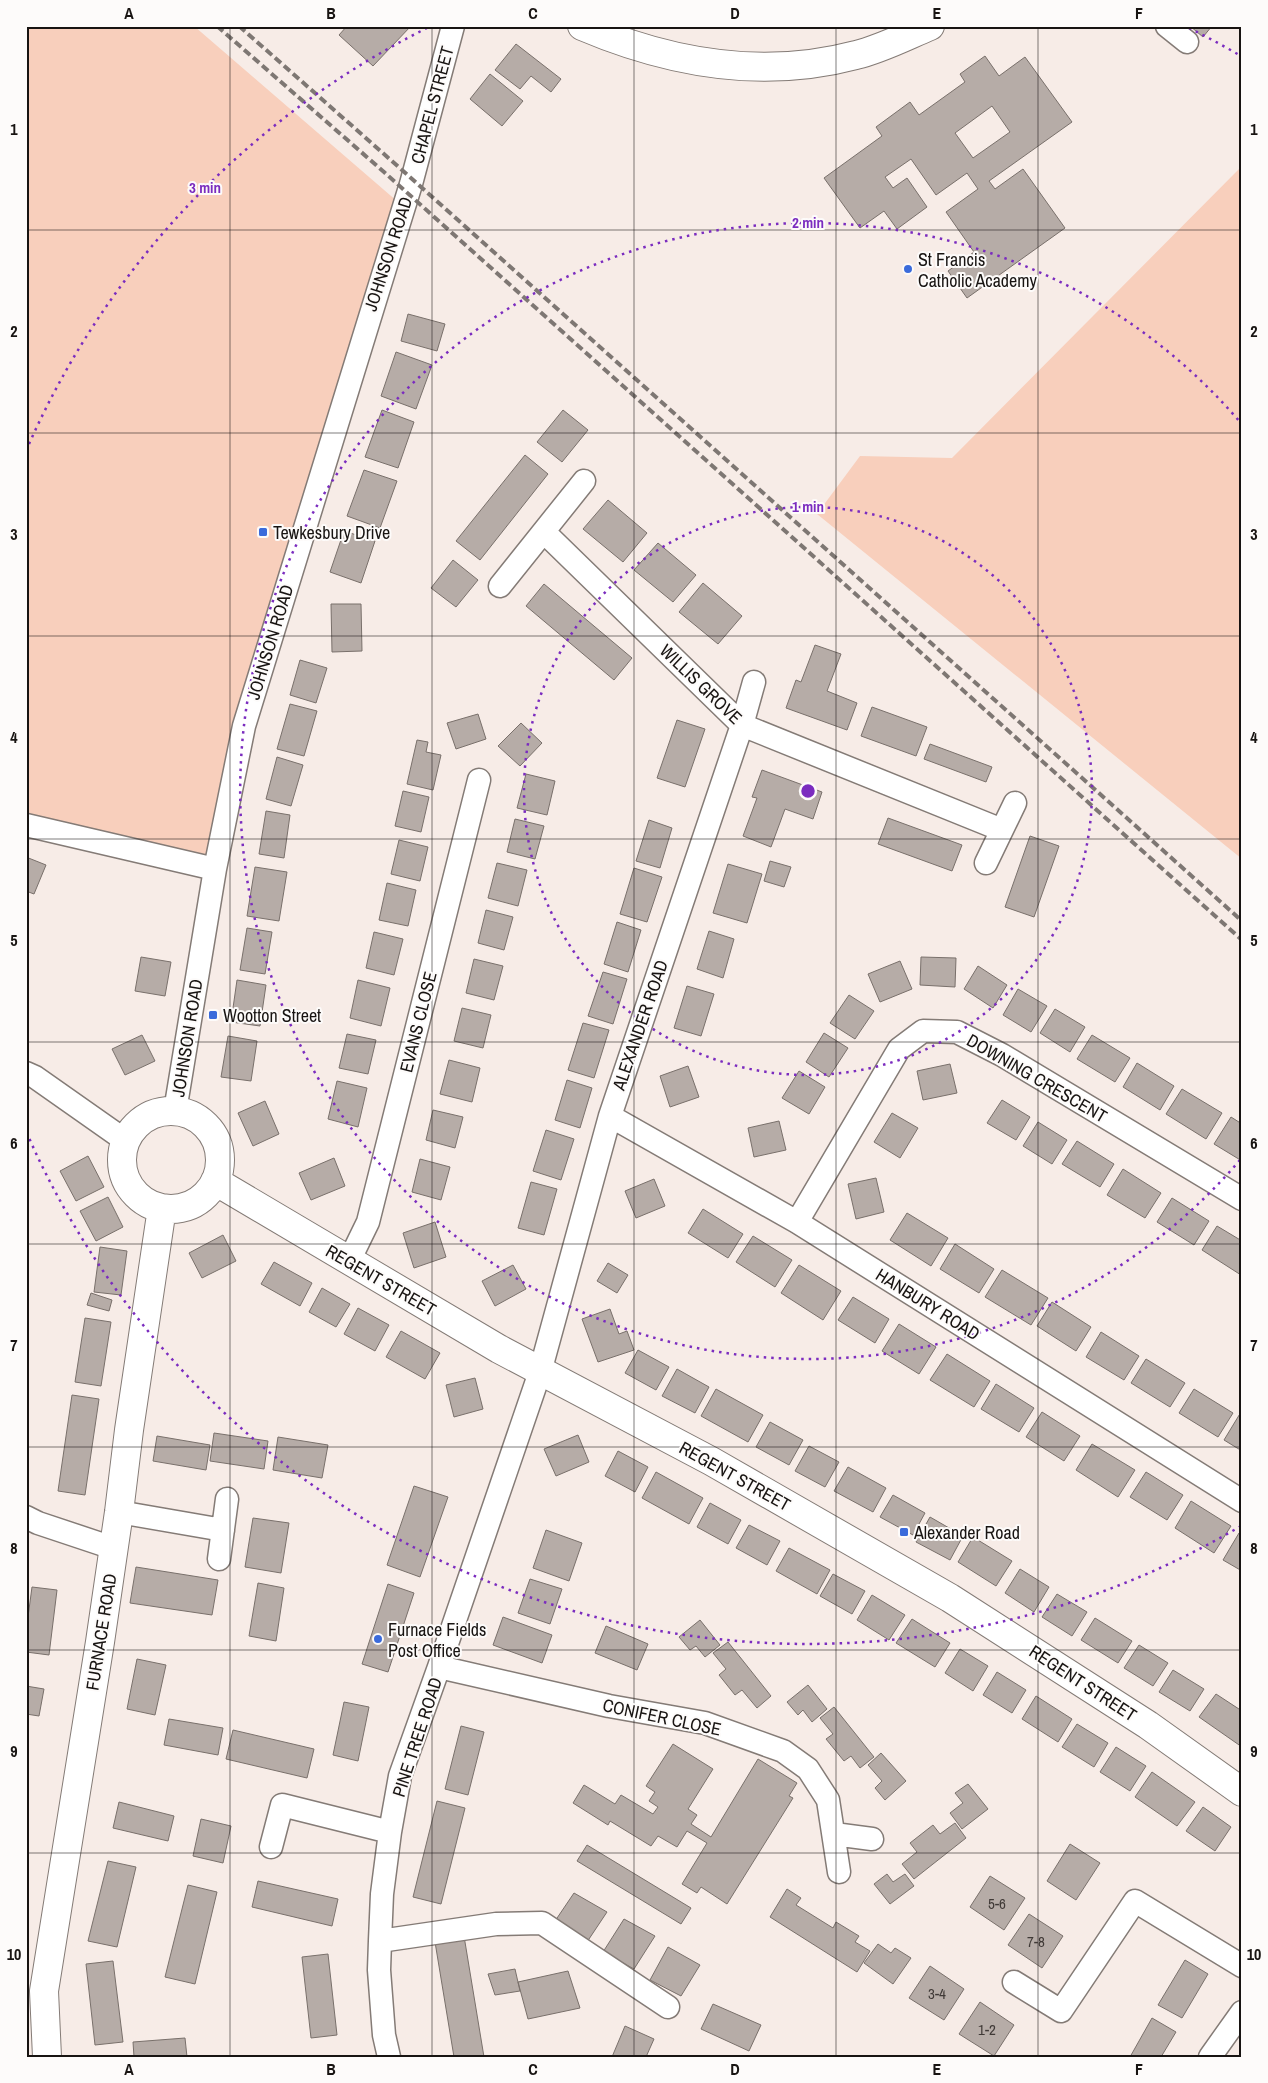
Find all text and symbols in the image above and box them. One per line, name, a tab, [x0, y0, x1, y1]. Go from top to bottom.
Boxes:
text: A	[124, 2, 134, 24]
text: B	[326, 2, 336, 24]
text: C	[528, 2, 538, 24]
text: D	[730, 2, 740, 24]
text: E	[933, 2, 942, 24]
text: F	[1135, 2, 1143, 24]
street label: CHAPEL STREET	[404, 43, 460, 167]
text: 1	[10, 118, 18, 140]
text: 1	[1250, 118, 1258, 140]
text: 3 min	[189, 177, 221, 198]
street label: JOHNSON ROAD	[358, 194, 418, 314]
text: 2 min	[792, 212, 824, 233]
place label: St Francis Catholic Academy	[918, 247, 1038, 293]
marker: St Francis Catholic Academy	[902, 263, 914, 275]
text: 2	[10, 320, 18, 342]
text: 2	[1250, 320, 1258, 342]
text: 1 min	[792, 496, 824, 517]
place label: Tewkesbury Drive	[273, 520, 390, 545]
text: 3	[10, 523, 18, 545]
text: 3	[1250, 523, 1258, 545]
marker: Tewkesbury Drive	[257, 526, 269, 538]
street label: JOHNSON ROAD	[241, 581, 299, 703]
street label: WILLIS GROVE	[654, 638, 748, 730]
text: 4	[10, 726, 18, 748]
text: 4	[1250, 726, 1258, 748]
centre of rings	[799, 782, 817, 800]
text: 5	[10, 929, 18, 951]
text: 5	[1250, 929, 1258, 951]
street label: ALEXANDER ROAD	[606, 957, 674, 1094]
street label: EVANS CLOSE	[393, 969, 443, 1075]
street label: JOHNSON ROAD	[165, 977, 209, 1099]
place label: Wootton Street	[223, 1003, 321, 1028]
marker: Wootton Street	[207, 1009, 219, 1021]
street label: DOWNING CRESCENT	[962, 1028, 1112, 1128]
text: 6	[10, 1132, 18, 1154]
text: 6	[1250, 1132, 1258, 1154]
street label: REGENT STREET	[321, 1238, 441, 1322]
street label: HANBURY ROAD	[871, 1262, 985, 1346]
text: 7	[10, 1334, 18, 1356]
text: 7	[1250, 1334, 1258, 1356]
street label: REGENT STREET	[675, 1435, 795, 1517]
place label: Alexander Road	[913, 1520, 1020, 1545]
marker: Alexander Road	[898, 1526, 910, 1538]
text: 8	[10, 1537, 18, 1559]
text: 8	[1250, 1537, 1258, 1559]
street label: FURNACE ROAD	[79, 1572, 123, 1692]
place label: Furnace Fields Post Office	[388, 1617, 486, 1663]
marker: Furnace Fields Post Office	[372, 1633, 384, 1645]
street label: REGENT STREET	[1024, 1639, 1142, 1727]
street label: PINE TREE ROAD	[386, 1674, 448, 1800]
street label: CONIFER CLOSE	[600, 1692, 724, 1742]
text: 9	[10, 1740, 18, 1762]
text: 9	[1250, 1740, 1258, 1762]
house number: 5-6	[988, 1893, 1006, 1914]
house number: 7-8	[1027, 1931, 1045, 1952]
text: 10	[7, 1943, 21, 1965]
text: 10	[1247, 1943, 1261, 1965]
house number: 3-4	[928, 1983, 946, 2004]
house number: 1-2	[978, 2019, 996, 2040]
text: A	[124, 2058, 134, 2080]
text: B	[326, 2058, 336, 2080]
text: C	[528, 2058, 538, 2080]
text: D	[730, 2058, 740, 2080]
text: E	[933, 2058, 942, 2080]
text: F	[1135, 2058, 1143, 2080]

